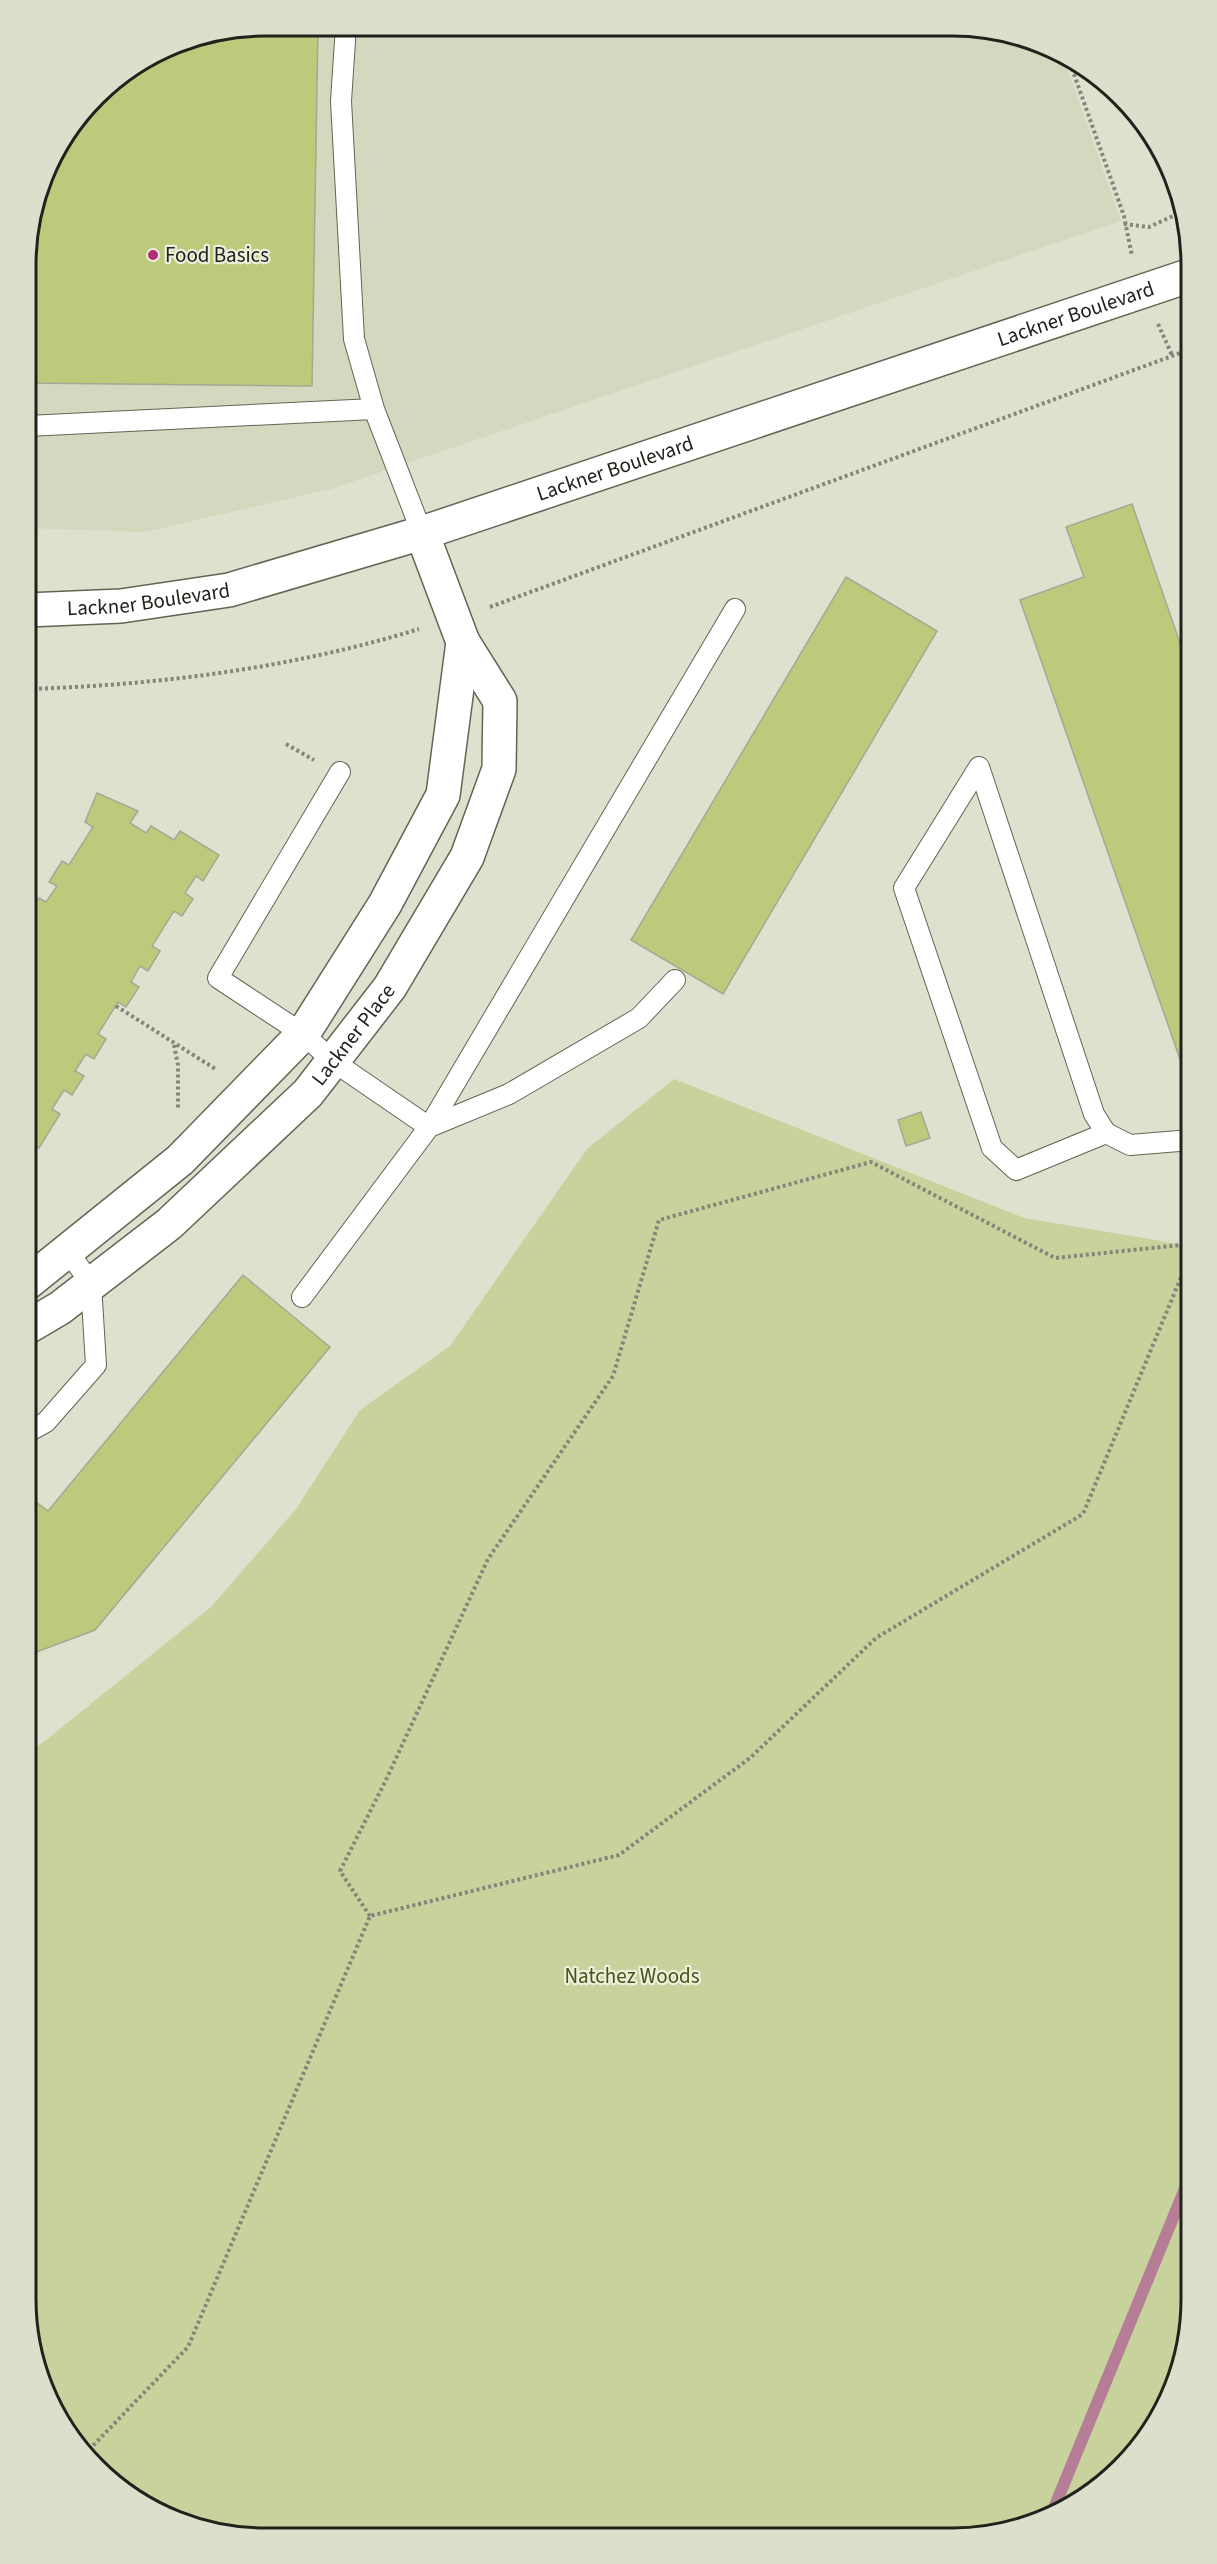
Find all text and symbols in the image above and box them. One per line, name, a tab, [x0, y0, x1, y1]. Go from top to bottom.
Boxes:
place label: Food Basics	[165, 240, 269, 270]
marker: Food Basics	[146, 248, 160, 262]
street label: Lackner Boulevard	[993, 273, 1158, 354]
street label: Lackner Boulevard	[532, 428, 697, 509]
street label: Lackner Boulevard	[66, 575, 232, 623]
street label: Lackner Place	[304, 977, 402, 1092]
park label: Natchez Woods	[565, 1961, 700, 1991]

